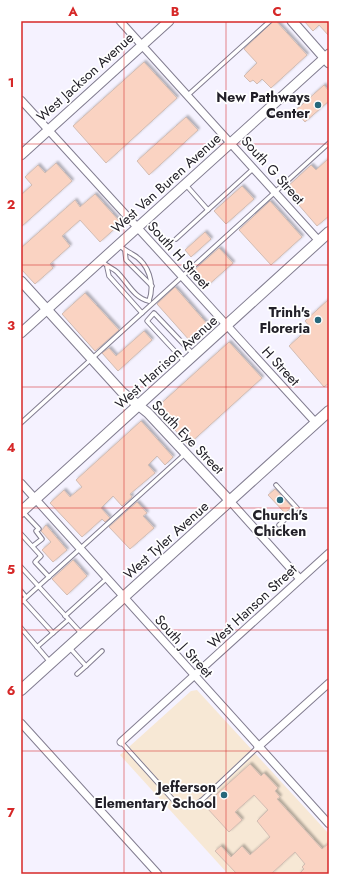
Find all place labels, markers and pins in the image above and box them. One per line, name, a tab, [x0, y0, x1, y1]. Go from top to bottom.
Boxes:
place label: New Pathways Center	[216, 87, 311, 123]
marker: New Pathways Center	[313, 100, 323, 110]
place label: Trinh's Floreria	[259, 302, 311, 338]
marker: Trinh's Floreria	[313, 315, 323, 325]
marker: Church's Chicken	[275, 495, 285, 505]
place label: Church's Chicken	[252, 505, 308, 541]
place label: Jefferson Elementary School	[95, 777, 216, 813]
marker: Jefferson Elementary School	[219, 790, 229, 800]

